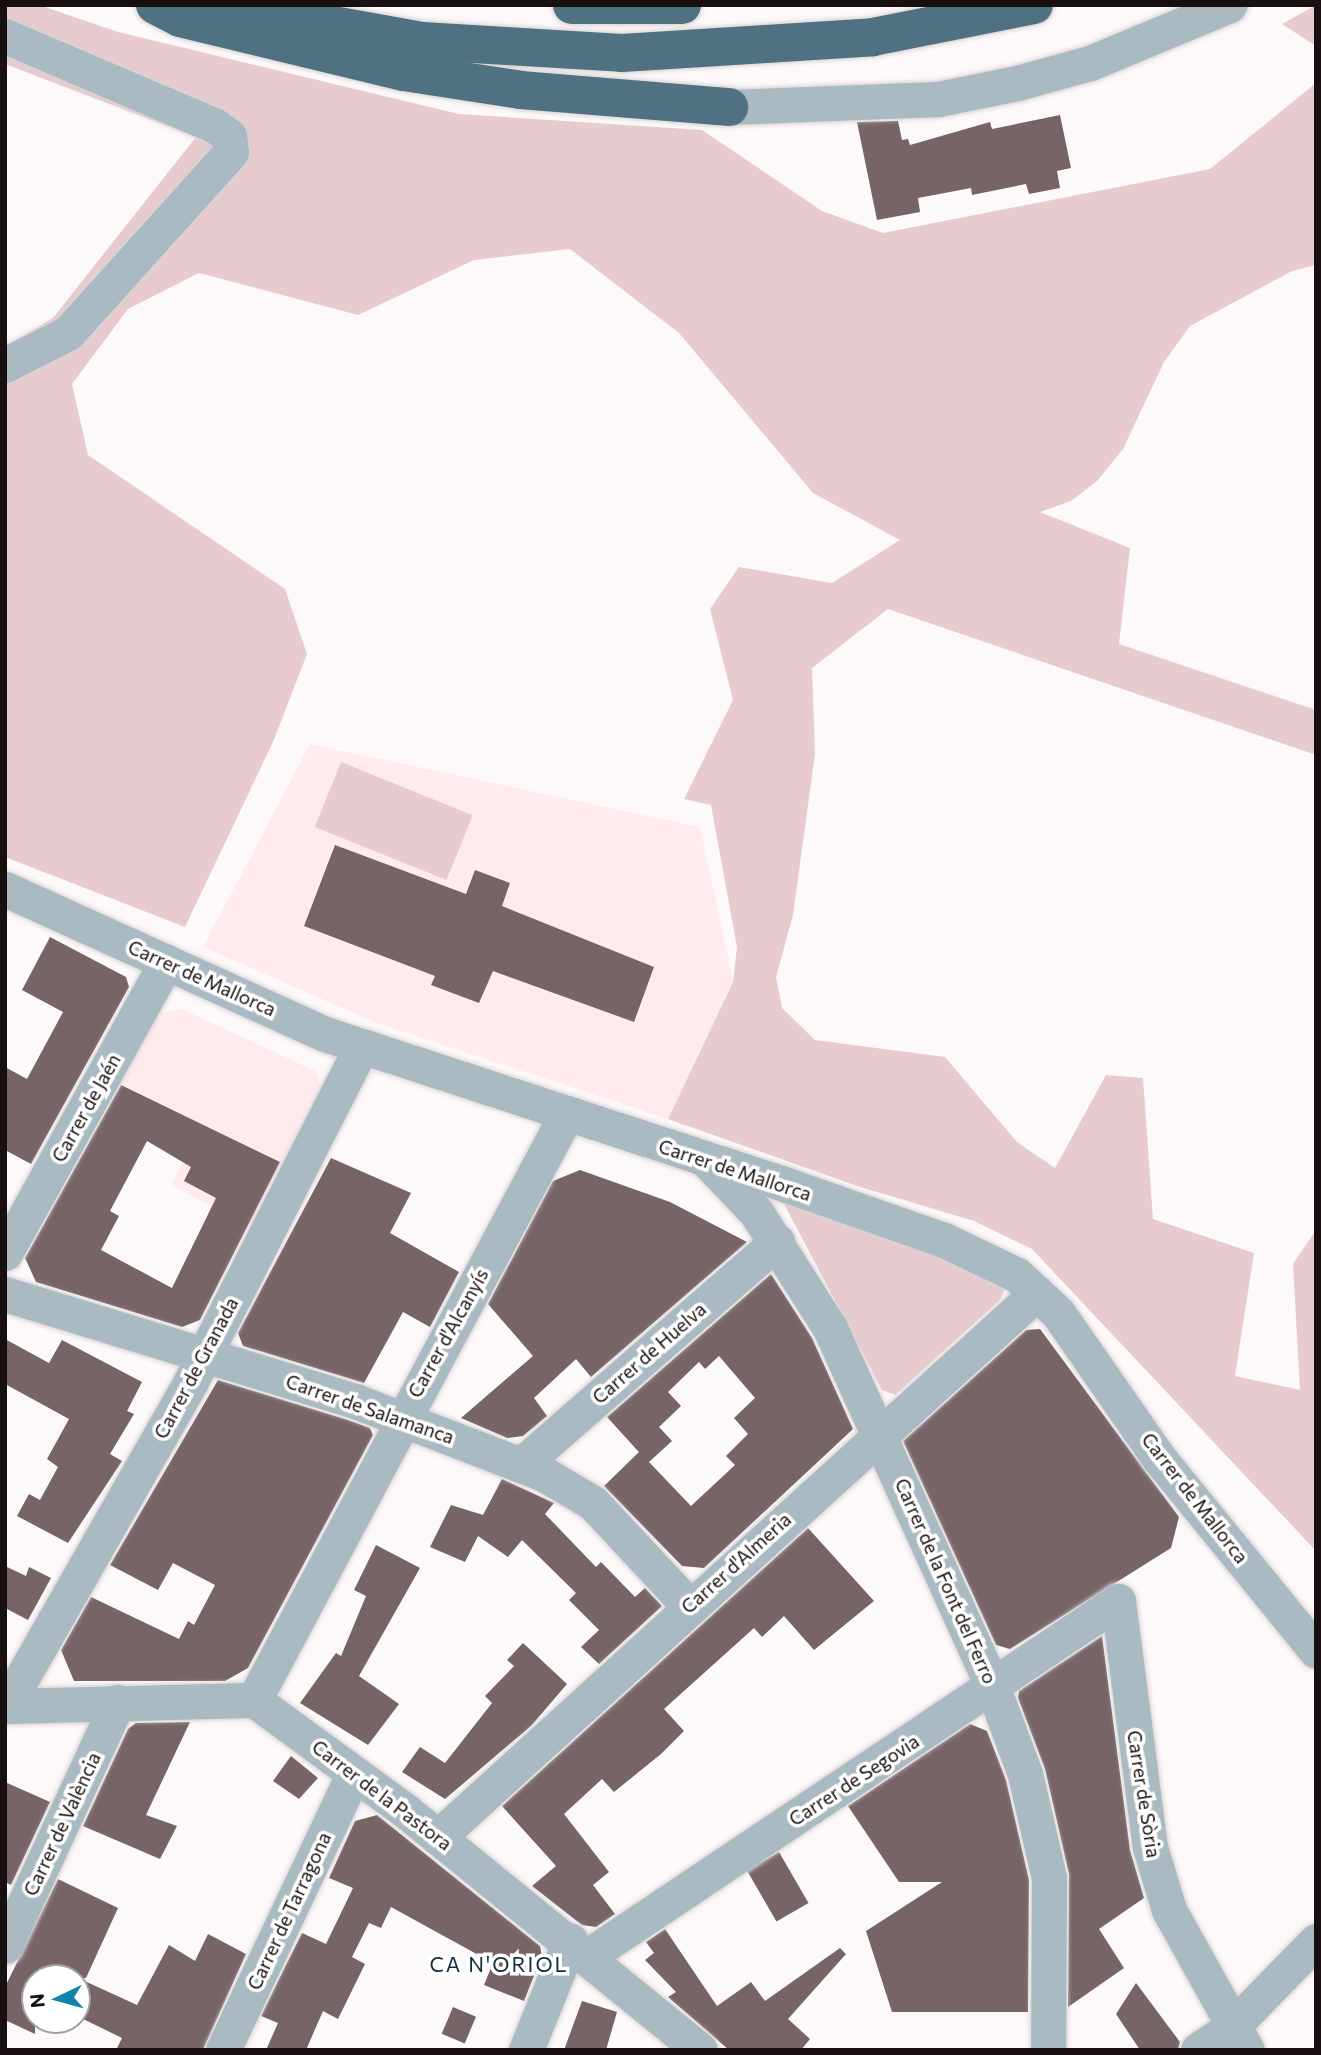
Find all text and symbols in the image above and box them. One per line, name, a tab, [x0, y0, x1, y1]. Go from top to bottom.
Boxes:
street label: Carrer de Mallorca	[125, 935, 279, 1021]
street label: Carrer de Jaén	[47, 1050, 125, 1166]
street label: Carrer de Mallorca	[656, 1135, 814, 1205]
street label: Carrer d'Alcanyís	[403, 1264, 493, 1402]
street label: Carrer de Granada	[149, 1293, 243, 1443]
street label: Carrer de Huelva	[588, 1298, 710, 1408]
street label: Carrer de Salamanca	[283, 1370, 457, 1448]
street label: Carrer de Mallorca	[1137, 1428, 1253, 1568]
street label: Carrer de la Font del Ferro	[890, 1475, 1002, 1687]
street label: Carrer d'Almeria	[676, 1508, 796, 1618]
street label: Carrer de Segovia	[785, 1729, 923, 1831]
street label: Carrer de Sòria	[1123, 1729, 1165, 1859]
street label: Carrer de la Pastora	[308, 1735, 456, 1855]
street label: Carrer de València	[19, 1749, 105, 1899]
street label: Carrer de Tarragona	[242, 1829, 336, 1993]
district label: CA N'ORIOL	[431, 1951, 567, 1977]
north arrow	[21, 1964, 91, 2034]
text: N	[24, 1993, 49, 2009]

